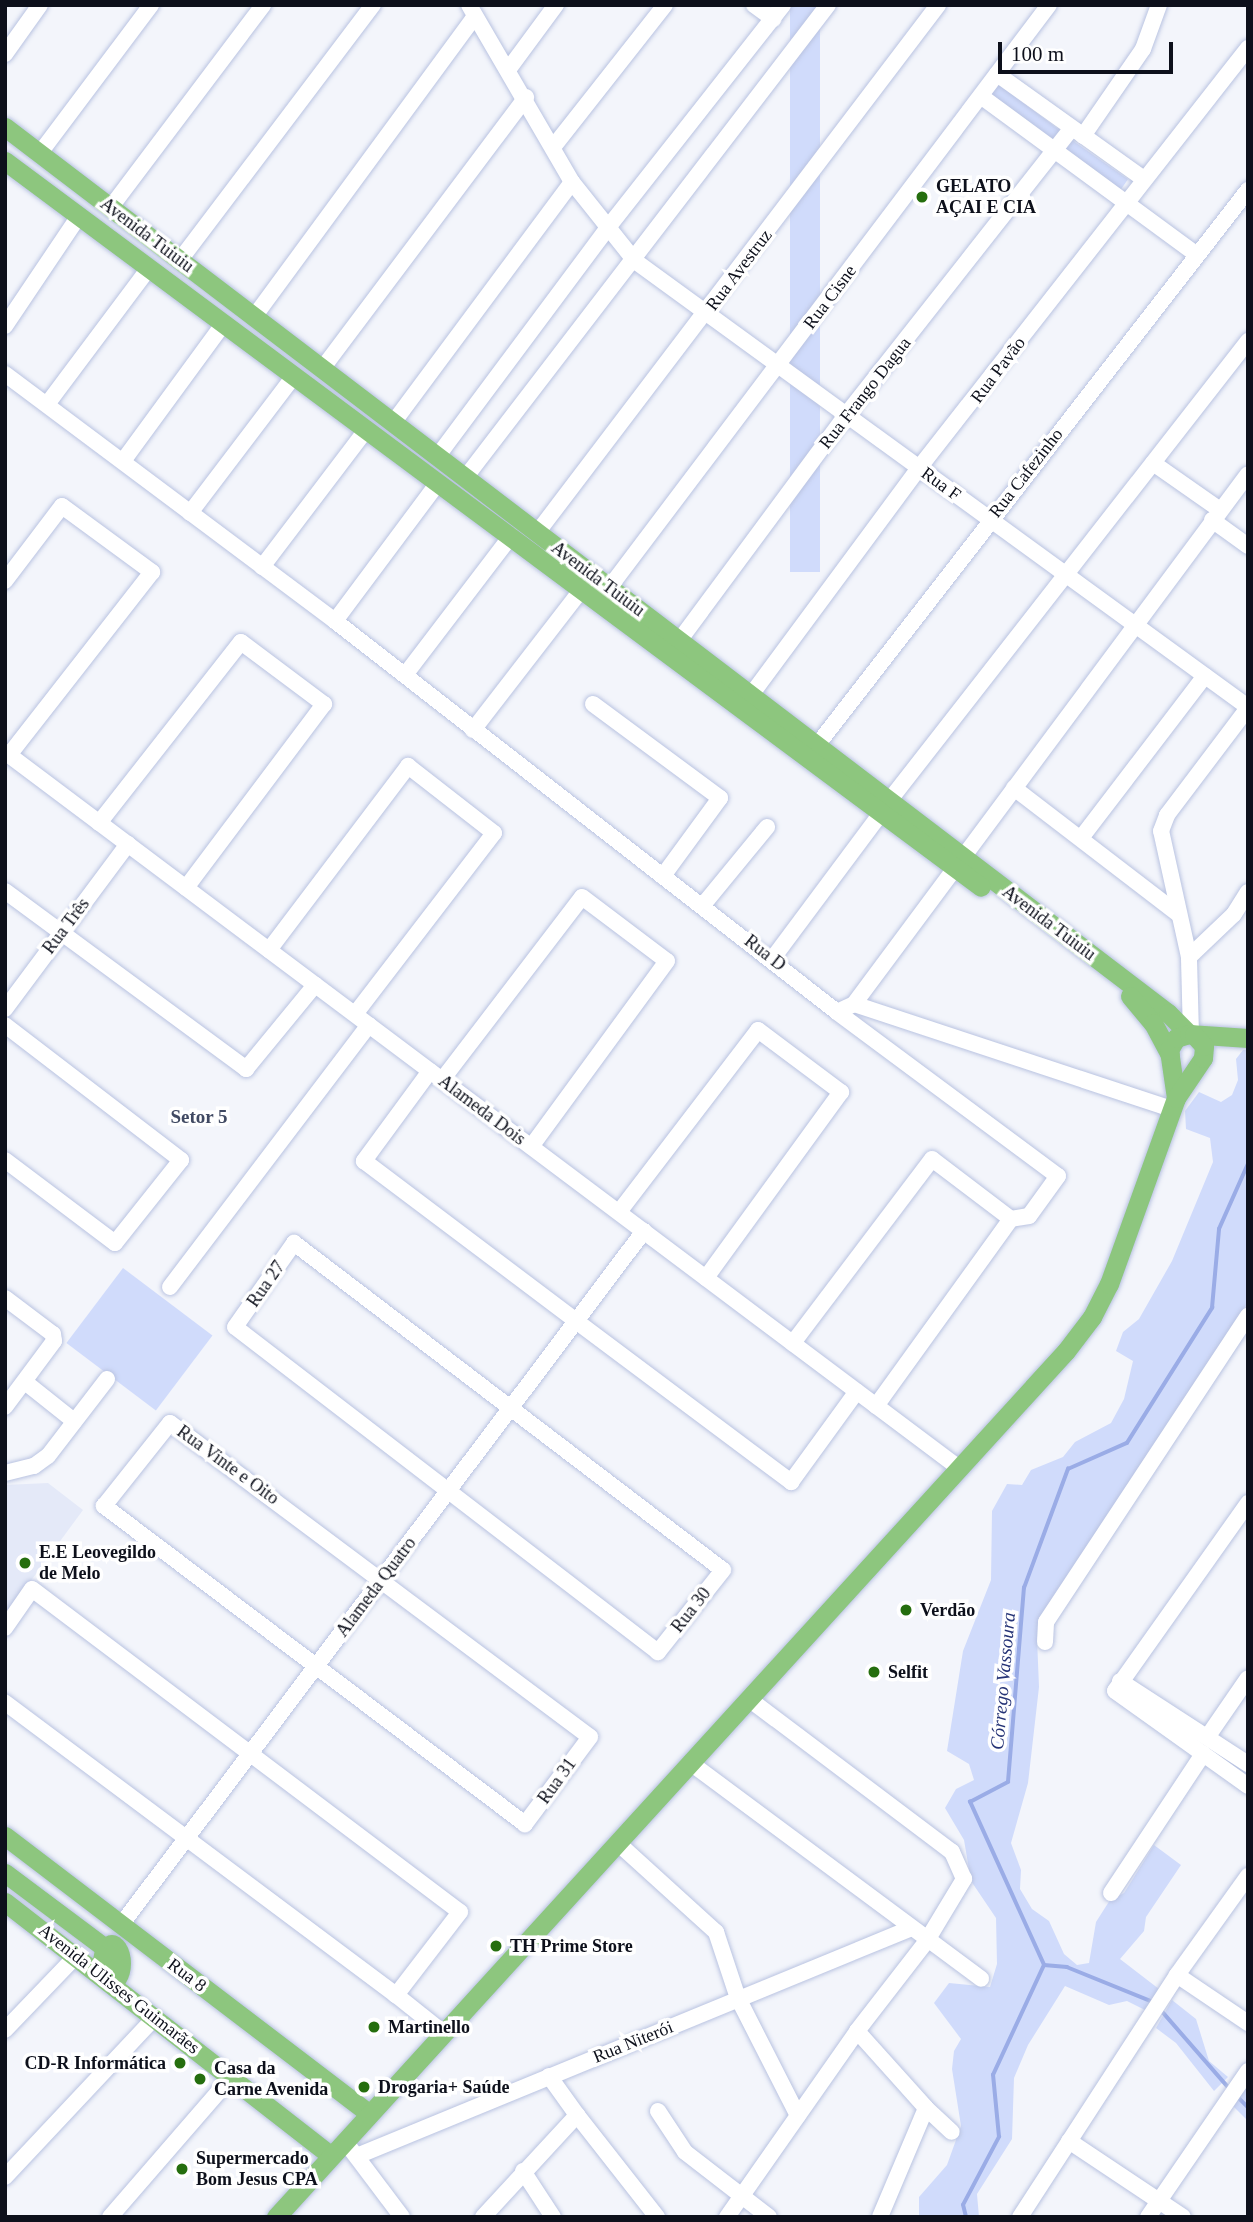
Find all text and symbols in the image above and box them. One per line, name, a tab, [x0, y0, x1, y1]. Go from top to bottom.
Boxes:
scale bar	[1001, 28, 1176, 72]
text: 100 m	[1011, 42, 1064, 66]
place label: GELATO AÇAI E CIA	[936, 176, 1036, 218]
marker: GELATO AÇAI E CIA	[914, 189, 930, 205]
street label: Avenida Tuiuiu	[96, 193, 198, 277]
street label: Rua Avestruz	[701, 225, 777, 315]
street label: Rua Cisne	[799, 261, 861, 333]
street label: Rua Frango Dagua	[815, 333, 915, 453]
street label: Rua Pavão	[966, 333, 1030, 407]
street label: Rua Cafezinho	[984, 424, 1068, 522]
street label: Rua F	[917, 462, 965, 506]
street label: Avenida Tuiuiu	[547, 537, 649, 621]
street label: Avenida Tuiuiu	[998, 881, 1100, 965]
street label: Rua Três	[38, 894, 94, 958]
street label: Rua D	[740, 930, 790, 976]
street label: Alameda Dois	[434, 1070, 530, 1150]
district label: Setor 5	[170, 1106, 228, 1128]
street label: Rua 27	[242, 1257, 290, 1311]
street label: Rua Vinte e Oito	[173, 1421, 283, 1509]
street label: Alameda Quatro	[331, 1533, 421, 1641]
place label: E.E Leovegildo de Melo	[39, 1542, 156, 1584]
marker: E.E Leovegildo de Melo	[17, 1555, 33, 1571]
street label: Rua 30	[667, 1583, 715, 1637]
place label: Verdão	[920, 1599, 975, 1621]
marker: Verdão	[898, 1602, 914, 1618]
water label: Córrego Vassoura	[986, 1611, 1020, 1751]
place label: Selfit	[888, 1661, 928, 1683]
marker: Selfit	[866, 1664, 882, 1680]
street label: Rua 31	[533, 1754, 581, 1808]
street label: Avenida Ulisses Guimarães	[34, 1919, 204, 2059]
place label: TH Prime Store	[510, 1935, 633, 1957]
marker: TH Prime Store	[488, 1938, 504, 1954]
street label: Rua 8	[164, 1954, 210, 1996]
place label: Martinello	[388, 2016, 470, 2038]
street label: Rua Niterói	[590, 2016, 676, 2068]
marker: Martinello	[366, 2019, 382, 2035]
place label: CD-R Informática	[25, 2052, 166, 2074]
marker: CD-R Informática	[172, 2055, 188, 2071]
place label: Casa da Carne Avenida	[214, 2058, 329, 2100]
marker: Casa da Carne Avenida	[192, 2071, 208, 2087]
place label: Drogaria+ Saúde	[378, 2076, 509, 2098]
marker: Drogaria+ Saúde	[356, 2079, 372, 2095]
place label: Supermercado Bom Jesus CPA	[196, 2148, 318, 2190]
marker: Supermercado Bom Jesus CPA	[174, 2161, 190, 2177]

